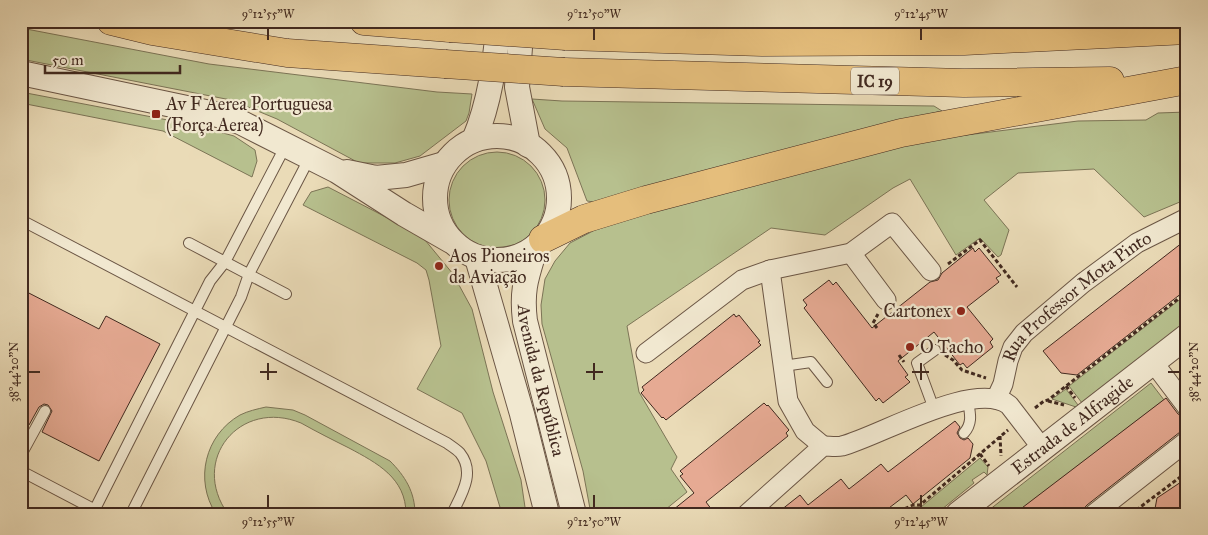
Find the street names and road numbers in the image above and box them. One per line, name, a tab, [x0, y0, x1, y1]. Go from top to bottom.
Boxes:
road number: IC 19	[851, 68, 899, 94]
street label: Rua Professor Mota Pinto	[998, 227, 1155, 365]
street label: Avenida da República	[513, 303, 570, 459]
street label: Estrada de Alfragide	[1007, 371, 1138, 479]

